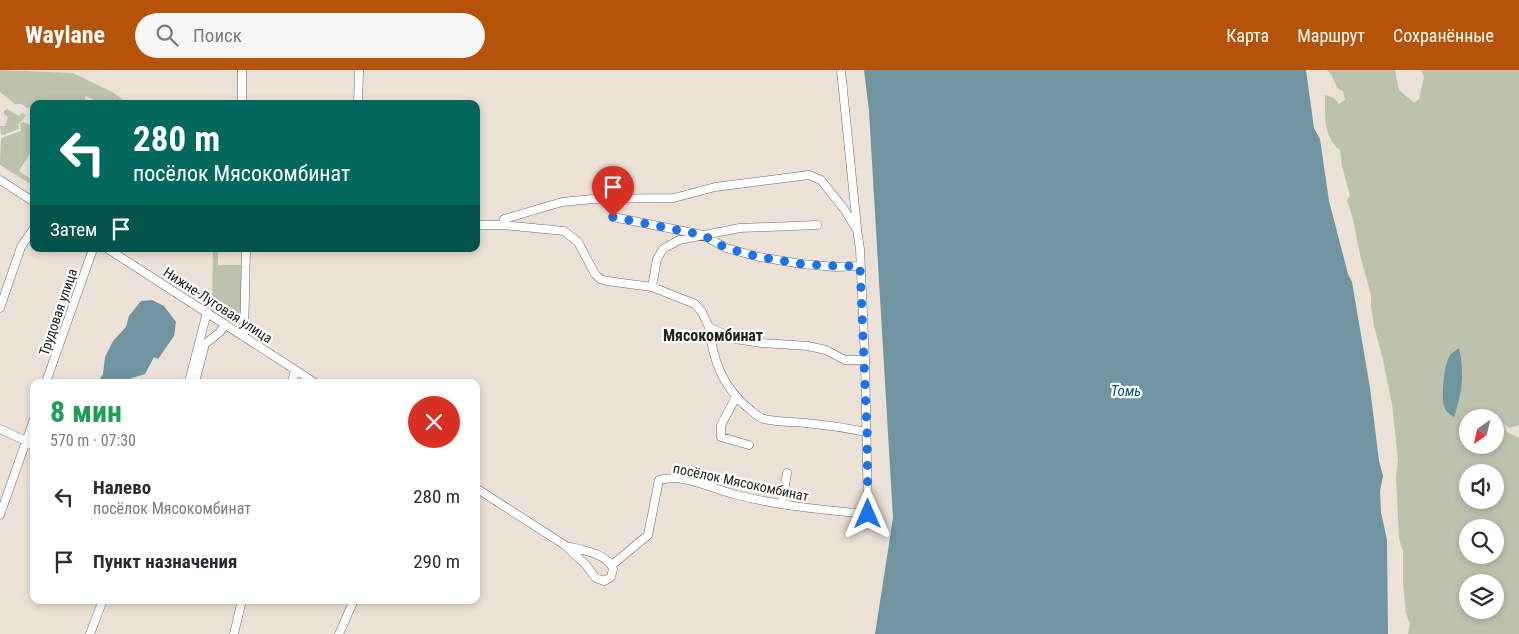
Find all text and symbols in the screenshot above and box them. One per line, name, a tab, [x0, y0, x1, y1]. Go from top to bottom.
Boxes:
search box	[135, 13, 485, 58]
text: Waylane	[25, 21, 105, 49]
icon: search	[153, 21, 181, 49]
text: Поиск	[193, 24, 242, 47]
text: Карта	[1226, 25, 1269, 46]
text: Маршрут	[1297, 25, 1365, 46]
text: Сохранённые	[1393, 25, 1494, 46]
text: 280 m	[133, 119, 220, 160]
icon: left	[50, 120, 115, 185]
text: посёлок Мясокомбинат	[133, 161, 350, 186]
pin	[592, 166, 634, 217]
icon: arrive	[599, 173, 627, 201]
icon: arrive	[107, 215, 135, 243]
text: Затем	[50, 218, 97, 241]
street label: Нижне-Луговая улица	[161, 264, 275, 346]
street label: Трудовая улица	[36, 266, 80, 358]
district label: Мясокомбинат	[663, 326, 763, 345]
water label: Томь	[1111, 382, 1141, 400]
text: 8 мин	[50, 394, 122, 429]
button: close	[408, 396, 460, 448]
north arrow	[1459, 409, 1504, 454]
map controls	[1459, 409, 1504, 619]
text: 570 m · 07:30	[50, 431, 136, 450]
street label: посёлок Мясокомбинат	[672, 460, 810, 504]
button: sound	[1459, 464, 1504, 509]
text: Налево	[93, 476, 151, 499]
icon: left	[50, 483, 78, 511]
text: 280 m	[413, 485, 460, 508]
position arrow	[841, 487, 893, 539]
text: посёлок Мясокомбинат	[93, 499, 251, 518]
button: search	[1459, 519, 1504, 564]
icon: arrive	[50, 548, 78, 576]
text: Пункт назначения	[93, 550, 237, 573]
text: 290 m	[413, 550, 460, 573]
button: layers	[1459, 574, 1504, 619]

